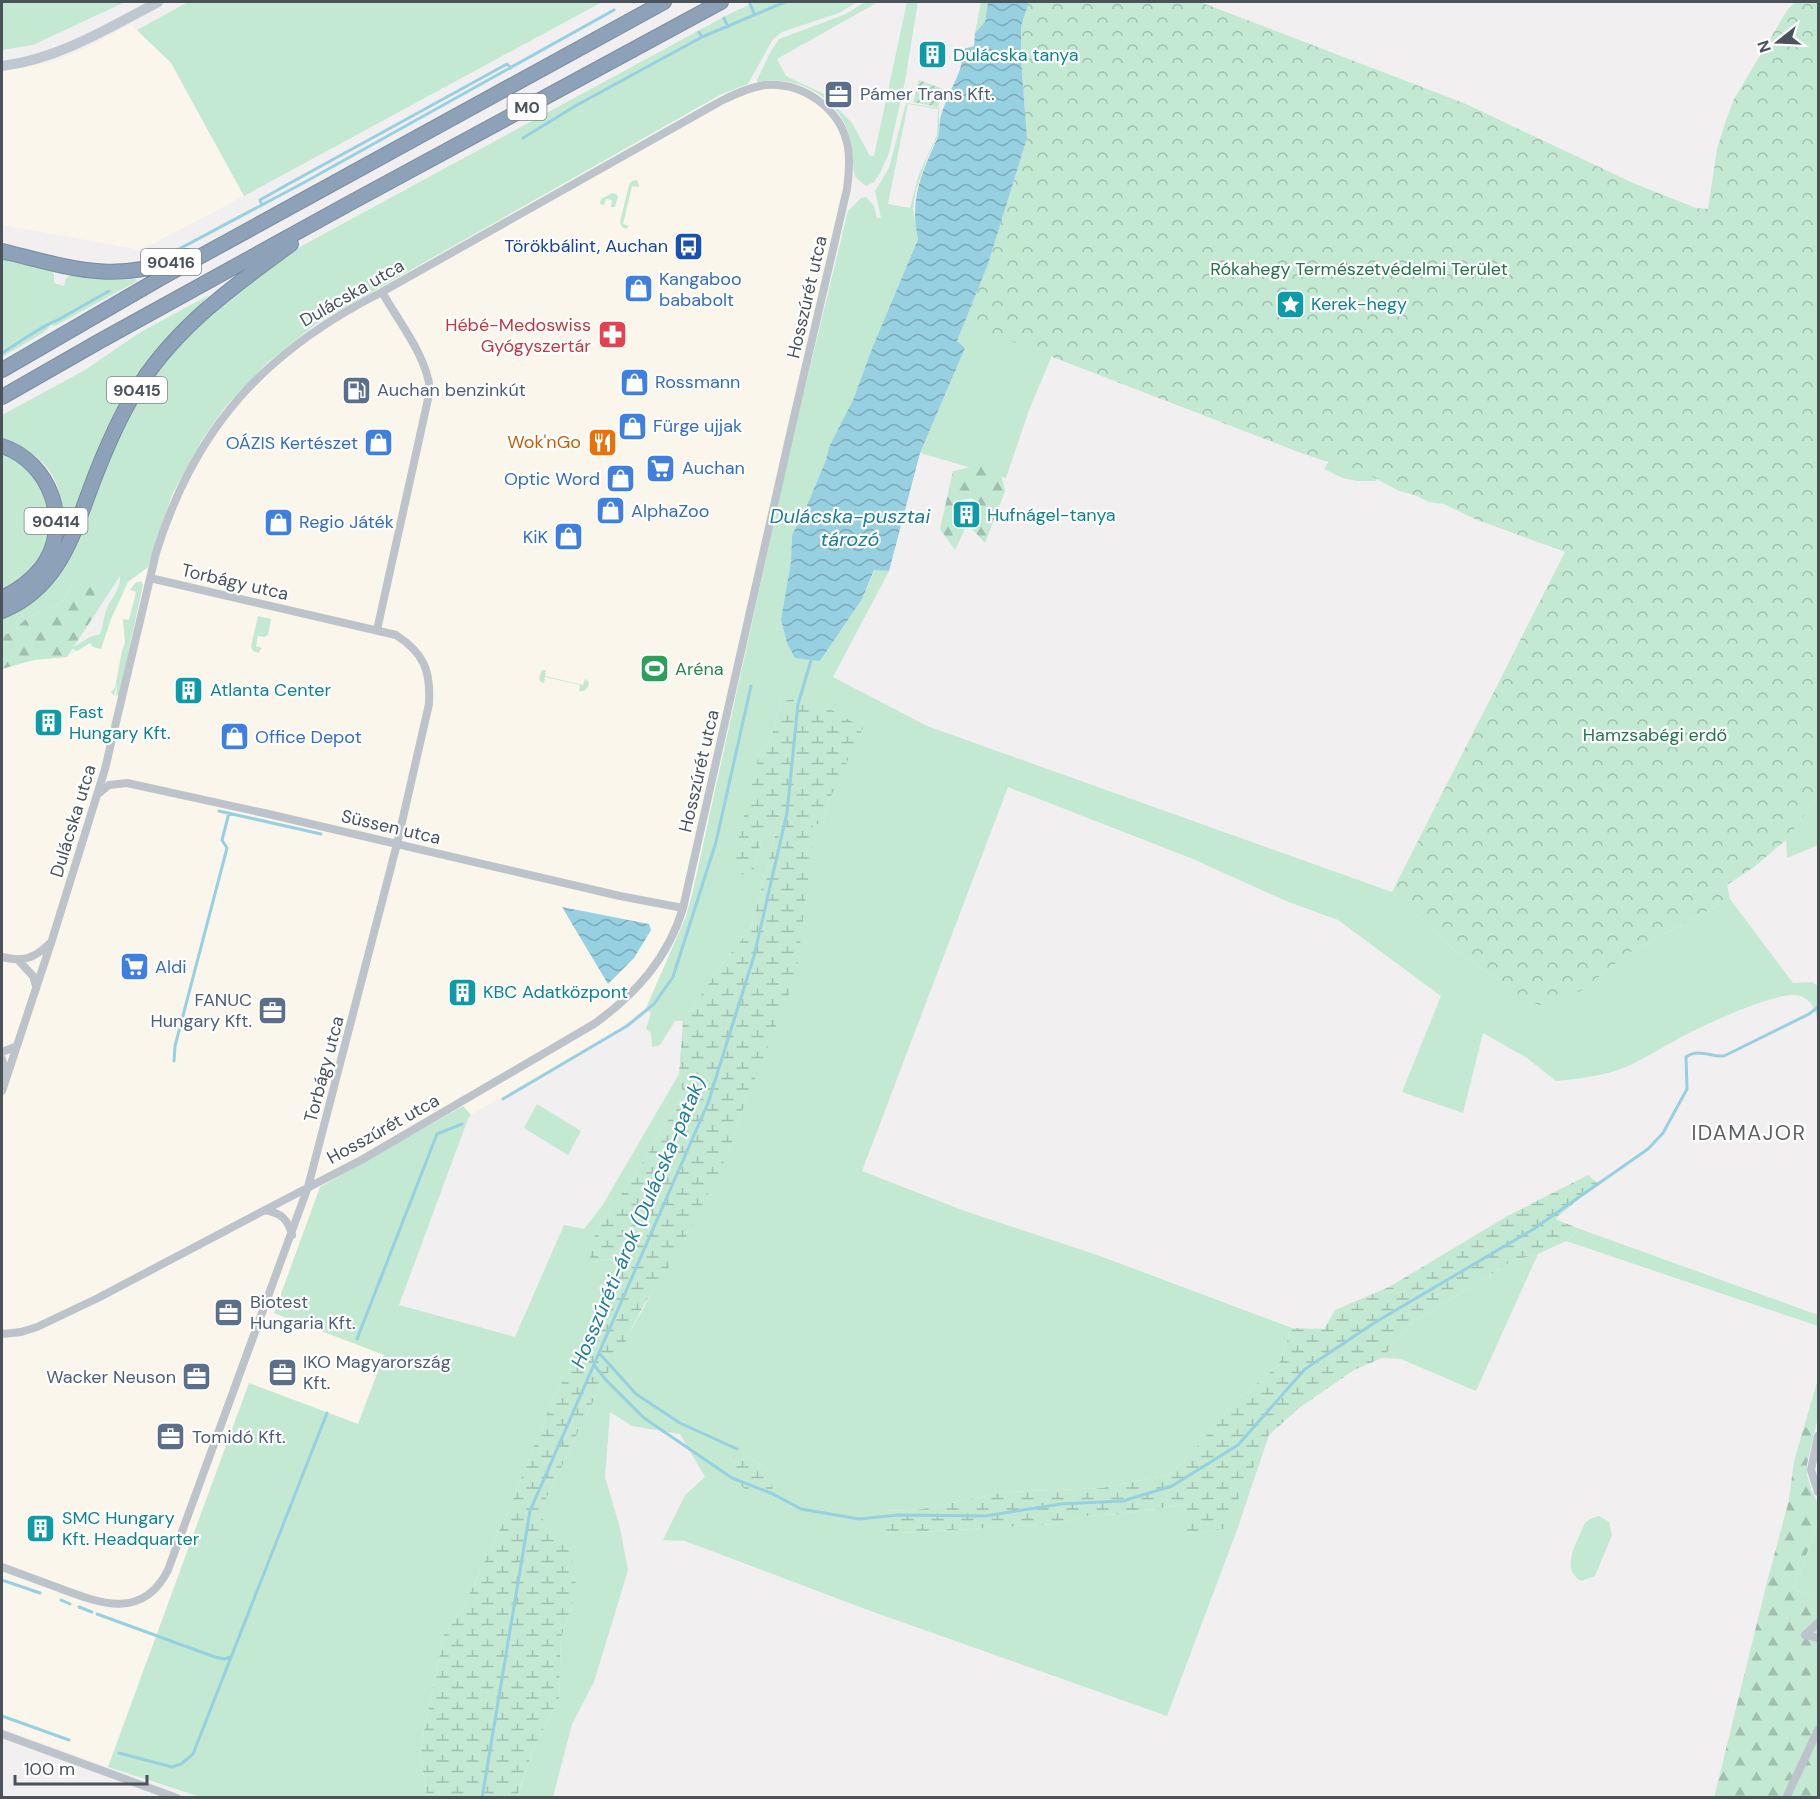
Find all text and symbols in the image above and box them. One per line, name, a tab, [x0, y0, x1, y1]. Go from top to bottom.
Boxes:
north arrow	[1748, 12, 1808, 72]
text: N	[1752, 38, 1776, 55]
building icon: Dulácska tanya	[916, 39, 948, 71]
place label: Dulácska tanya	[953, 43, 1079, 67]
office icon: Pámer Trans Kft.	[823, 78, 855, 110]
place label: Pámer Trans Kft.	[860, 82, 994, 106]
road number: M0	[508, 94, 546, 120]
bus stop icon: Törökbálint, Auchan	[673, 230, 705, 262]
street label: Hosszúrét utca	[781, 233, 833, 361]
place label: Törökbálint, Auchan	[504, 234, 668, 258]
road number: 90416	[141, 249, 201, 275]
street label: Dulácska utca	[295, 253, 409, 333]
park label: Rókahegy Természetvédelmi Terület	[1210, 257, 1508, 281]
place label: Kangaboo bababolt	[659, 267, 742, 312]
shop icon: Kangaboo bababolt	[622, 273, 654, 305]
place icon: Kerek-hegy	[1274, 288, 1306, 320]
place label: Kerek-hegy	[1311, 292, 1407, 316]
place label: Hébé-Medoswiss Gyógyszertár	[445, 313, 591, 358]
pharmacy icon: Hébé-Medoswiss Gyógyszertár	[596, 319, 628, 351]
shop icon: Rossmann	[618, 366, 650, 398]
place label: Rossmann	[655, 370, 740, 394]
fuel station icon: Auchan benzinkút	[340, 374, 372, 406]
road number: 90415	[107, 377, 167, 403]
place label: Auchan benzinkút	[377, 378, 526, 402]
shop icon: Fürge ujjak	[616, 410, 648, 442]
place label: Fürge ujjak	[653, 414, 742, 438]
restaurant icon: Wok'nGo	[586, 426, 618, 458]
shop icon: OÁZIS Kertészet	[363, 427, 395, 459]
place label: Wok'nGo	[507, 430, 581, 454]
place label: OÁZIS Kertészet	[226, 431, 358, 455]
supermarket icon: Auchan	[645, 452, 677, 484]
place label: Auchan	[682, 456, 745, 480]
shop icon: Optic Word	[605, 463, 637, 495]
place label: Optic Word	[504, 467, 600, 491]
shop icon: AlphaZoo	[594, 495, 626, 527]
place label: AlphaZoo	[631, 499, 709, 523]
building icon: Hufnágel-tanya	[950, 499, 982, 531]
water label: Dulácska-pusztai tározó	[770, 503, 931, 552]
place label: Hufnágel-tanya	[987, 503, 1116, 527]
shop icon: Regio Játék	[262, 506, 294, 538]
road number: 90414	[25, 508, 88, 534]
place label: Regio Játék	[299, 510, 394, 534]
shop icon: KiK	[553, 521, 585, 553]
place label: KiK	[523, 525, 548, 549]
street label: Torbágy utca	[179, 558, 291, 606]
sports icon: Aréna	[638, 653, 670, 685]
place label: Aréna	[675, 657, 724, 681]
building icon: Atlanta Center	[173, 674, 205, 706]
place label: Atlanta Center	[210, 678, 332, 702]
place label: Fast Hungary Kft.	[69, 700, 170, 745]
building icon: Fast Hungary Kft.	[32, 706, 64, 738]
street label: Hosszúrét utca	[673, 707, 725, 835]
shop icon: Office Depot	[218, 721, 250, 753]
park label: Hamzsabégi erdő	[1583, 723, 1727, 747]
place label: Office Depot	[255, 725, 362, 749]
street label: Dulácska utca	[44, 762, 102, 880]
street label: Süssen utca	[339, 804, 443, 850]
supermarket icon: Aldi	[118, 951, 150, 983]
place label: Aldi	[155, 955, 187, 979]
building icon: KBC Adatközpont	[446, 976, 478, 1008]
place label: KBC Adatközpont	[483, 980, 628, 1004]
place label: FANUC Hungary Kft.	[151, 988, 252, 1033]
office icon: FANUC Hungary Kft.	[257, 994, 289, 1026]
street label: Torbágy utca	[298, 1013, 350, 1125]
water label: Hosszúréti-árok (Dulácska-patak)	[565, 1072, 712, 1372]
street label: Hosszúrét utca	[323, 1088, 443, 1170]
district label: IDAMAJOR	[1691, 1119, 1807, 1147]
place label: Biotest Hungaria Kft.	[250, 1290, 356, 1335]
office icon: Biotest Hungaria Kft.	[213, 1296, 245, 1328]
place label: IKO Magyarország Kft.	[303, 1350, 451, 1395]
office icon: IKO Magyarország Kft.	[266, 1356, 298, 1388]
office icon: Wacker Neuson	[181, 1361, 213, 1393]
place label: Wacker Neuson	[46, 1365, 176, 1389]
office icon: Tomidó Kft.	[155, 1421, 187, 1453]
place label: Tomidó Kft.	[192, 1425, 286, 1449]
place label: SMC Hungary Kft. Headquarter	[62, 1506, 200, 1551]
building icon: SMC Hungary Kft. Headquarter	[25, 1512, 57, 1544]
scale bar	[15, 1748, 147, 1786]
text: 100 m	[24, 1757, 75, 1781]

